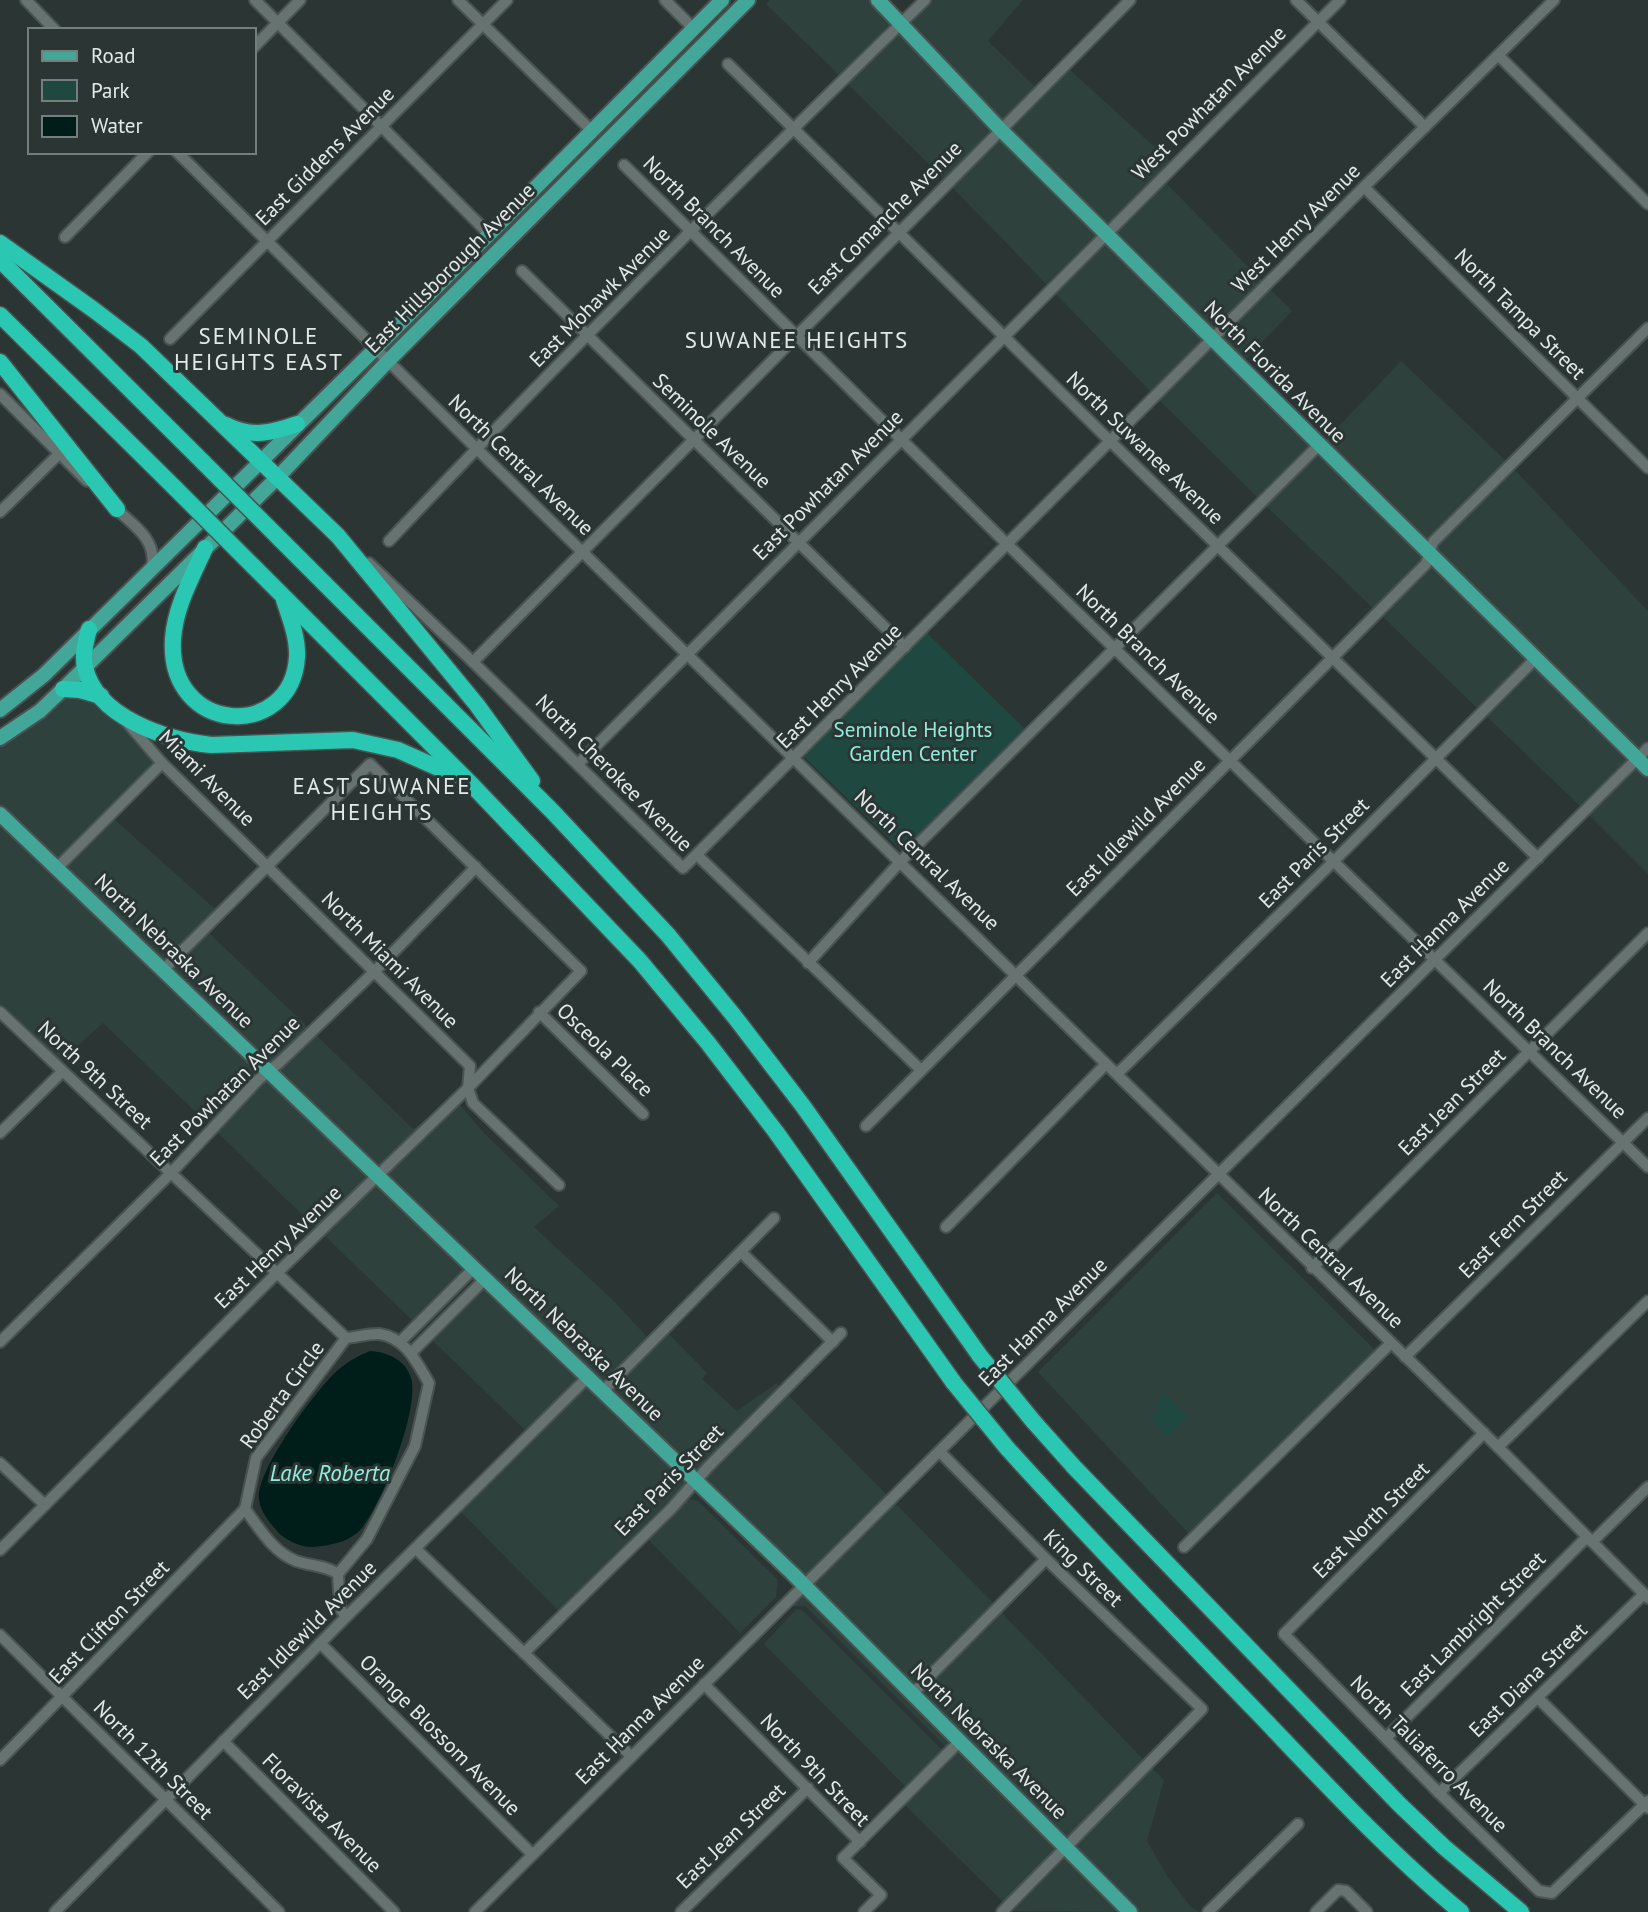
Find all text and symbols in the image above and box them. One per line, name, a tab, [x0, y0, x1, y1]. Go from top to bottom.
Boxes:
street label: West Powhatan Avenue	[1126, 20, 1292, 186]
legend	[28, 28, 256, 154]
text: Road	[91, 42, 135, 69]
text: Park	[91, 77, 130, 104]
street label: East Giddens Avenue	[249, 80, 400, 231]
text: Water	[91, 112, 143, 139]
street label: East Comanche Avenue	[802, 135, 967, 300]
street label: North Branch Avenue	[638, 150, 791, 303]
street label: West Henry Avenue	[1225, 157, 1366, 298]
street label: East Hillsborough Avenue	[359, 177, 540, 358]
street label: East Mohawk Avenue	[523, 220, 676, 373]
street label: North Tampa Street	[1449, 242, 1592, 385]
street label: North Florida Avenue	[1198, 295, 1352, 449]
district label: SEMINOLE HEIGHTS EAST	[174, 321, 344, 376]
district label: SUWANEE HEIGHTS	[685, 325, 909, 354]
street label: North Suwanee Avenue	[1061, 365, 1230, 530]
street label: Seminole Avenue	[647, 367, 777, 494]
street label: North Central Avenue	[443, 388, 600, 541]
street label: East Powhatan Avenue	[747, 404, 909, 566]
street label: North Branch Avenue	[1071, 578, 1226, 729]
street label: East Henry Avenue	[770, 617, 907, 754]
street label: North Cherokee Avenue	[530, 688, 699, 857]
park label: Seminole Heights Garden Center	[834, 716, 992, 767]
street label: Miami Avenue	[153, 724, 261, 832]
street label: East Idlewild Avenue	[1060, 751, 1211, 902]
district label: EAST SUWANEE HEIGHTS	[292, 771, 472, 826]
street label: North Central Avenue	[849, 783, 1006, 936]
street label: East Paris Street	[1253, 792, 1375, 914]
street label: East Hanna Avenue	[1374, 852, 1515, 993]
street label: North Nebraska Avenue	[89, 868, 260, 1034]
street label: North Miami Avenue	[316, 885, 465, 1034]
street label: North Branch Avenue	[1478, 973, 1633, 1124]
street label: Osceola Place	[551, 997, 659, 1102]
street label: East Powhatan Avenue	[144, 1010, 306, 1172]
street label: North 9th Street	[32, 1015, 158, 1135]
street label: East Jean Street	[1392, 1042, 1511, 1161]
street label: East Fern Street	[1453, 1164, 1573, 1284]
street label: East Henry Avenue	[208, 1179, 347, 1314]
street label: North Central Avenue	[1253, 1181, 1410, 1334]
street label: East Hanna Avenue	[972, 1251, 1113, 1392]
street label: North Nebraska Avenue	[499, 1261, 670, 1427]
street label: Roberta Circle	[233, 1336, 330, 1454]
street label: East Paris Street	[608, 1418, 729, 1541]
street label: East North Street	[1307, 1456, 1435, 1584]
water label: Lake Roberta	[270, 1458, 390, 1487]
street label: King Street	[1038, 1523, 1129, 1612]
street label: East Lambright Street	[1394, 1545, 1551, 1702]
street label: East Clifton Street	[43, 1554, 175, 1689]
street label: East Idlewild Avenue	[231, 1554, 382, 1705]
street label: East Diana Street	[1463, 1616, 1592, 1743]
street label: Orange Blossom Avenue	[354, 1648, 527, 1821]
street label: East Hanna Avenue	[569, 1649, 710, 1790]
street label: North Nebraska Avenue	[905, 1657, 1073, 1825]
street label: North Taliaferro Avenue	[1345, 1669, 1514, 1838]
street label: North 12th Street	[88, 1694, 219, 1825]
street label: North 9th Street	[755, 1708, 876, 1832]
street label: Floravista Avenue	[257, 1747, 388, 1878]
street label: East Jean Street	[670, 1777, 791, 1894]

